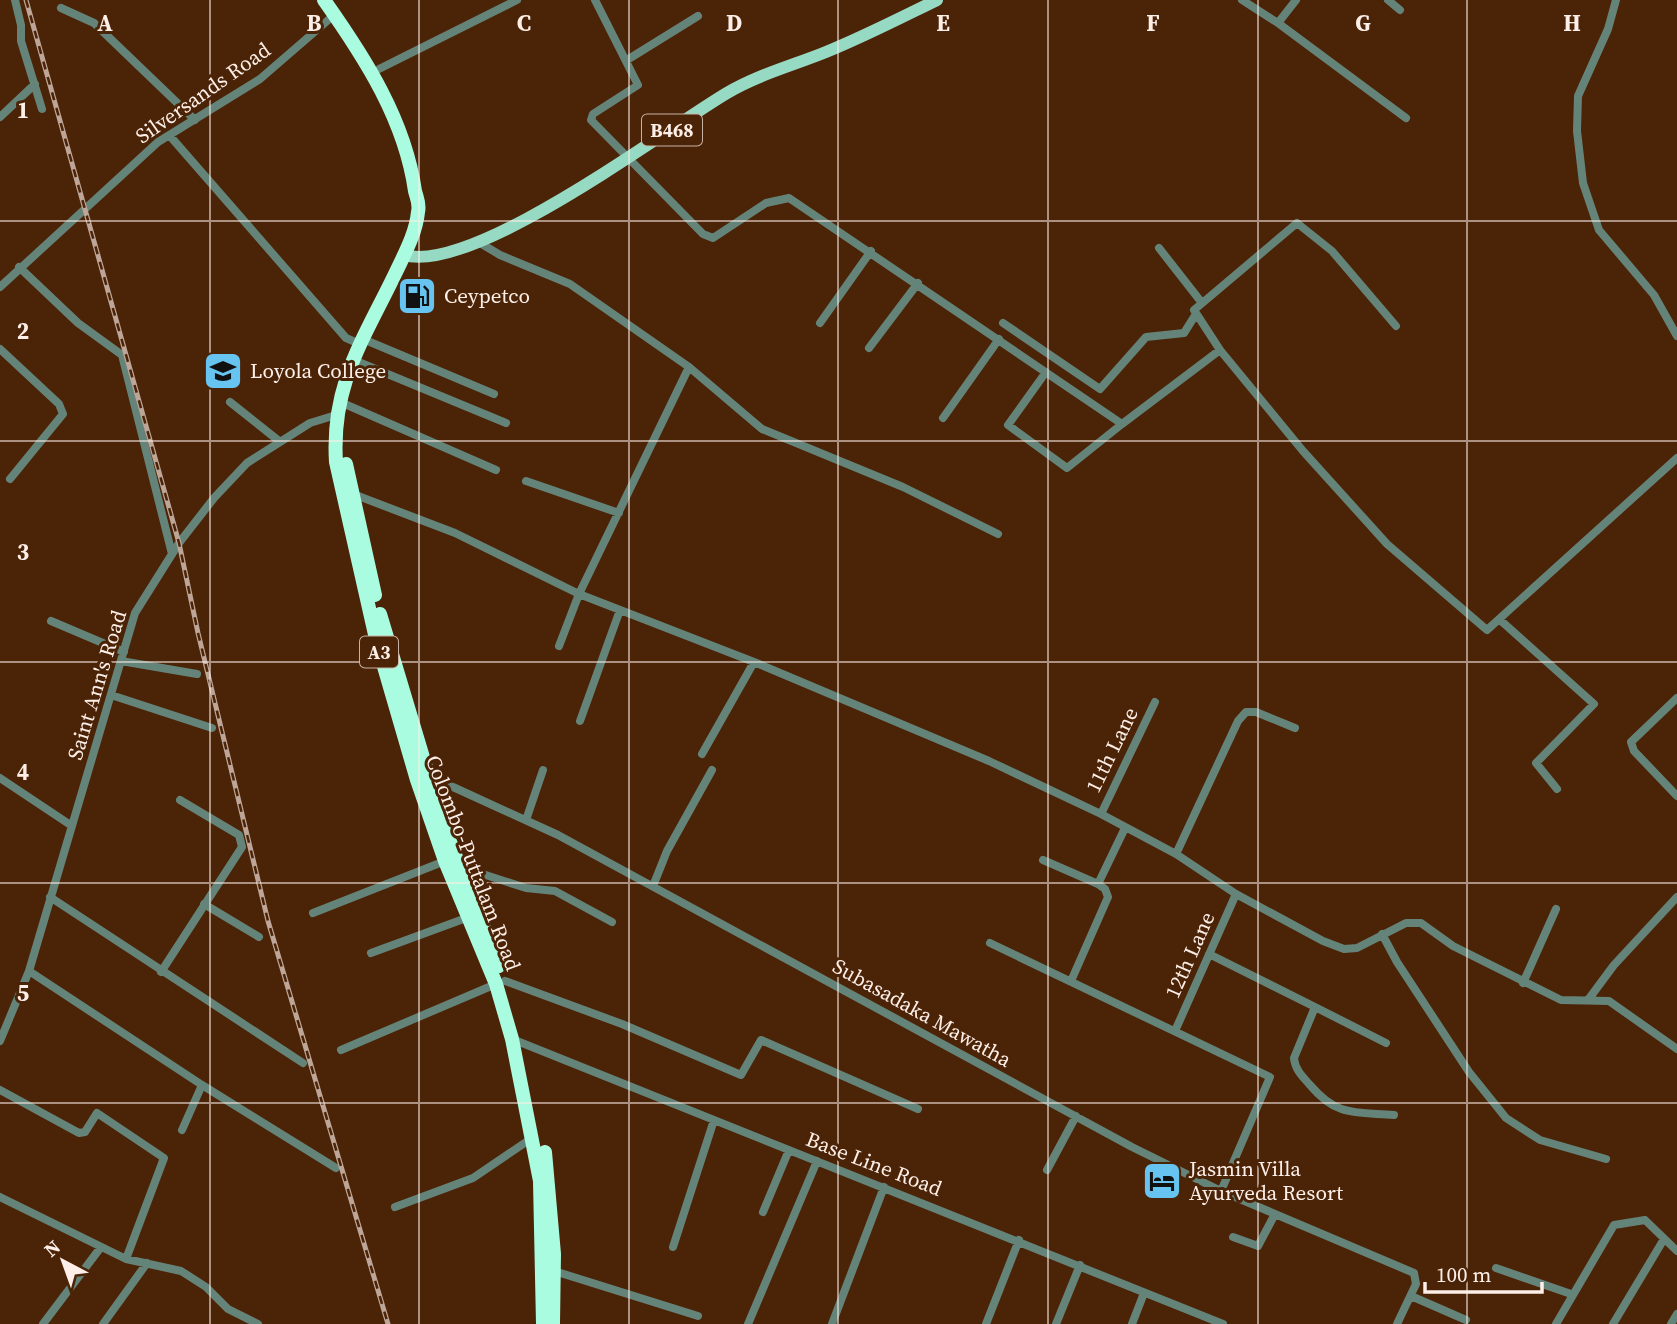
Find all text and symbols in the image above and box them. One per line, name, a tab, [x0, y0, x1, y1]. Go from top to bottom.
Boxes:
text: A	[97, 7, 113, 39]
text: B	[307, 7, 322, 39]
text: C	[517, 7, 531, 39]
text: D	[726, 7, 742, 39]
text: E	[936, 7, 950, 39]
text: F	[1146, 7, 1160, 39]
text: G	[1355, 7, 1371, 39]
text: H	[1563, 7, 1581, 39]
street label: Silversands Road	[129, 35, 276, 150]
text: 1	[17, 94, 29, 126]
road number: B468	[642, 114, 702, 146]
fuel station icon: Ceypetco	[396, 275, 438, 317]
place label: Ceypetco	[444, 281, 530, 310]
text: 2	[17, 315, 29, 347]
school or university icon: Loyola College	[202, 350, 244, 392]
place label: Loyola College	[250, 356, 386, 385]
text: 3	[17, 536, 29, 568]
street label: Saint Ann's Road	[60, 606, 133, 763]
road number: A3	[360, 636, 398, 667]
street label: 11th Lane	[1078, 702, 1145, 797]
street label: Colombo-Puttalam Road	[419, 751, 528, 975]
text: 4	[17, 756, 29, 788]
street label: 12th Lane	[1158, 907, 1221, 1003]
street label: Subasadaka Mawatha	[828, 951, 1017, 1074]
text: 5	[17, 977, 29, 1009]
street label: Base Line Road	[802, 1124, 946, 1203]
place label: Jasmin Villa Ayurveda Resort	[1188, 1154, 1343, 1207]
hotel icon: Jasmin Villa Ayurveda Resort	[1141, 1160, 1183, 1202]
north arrow	[28, 1226, 98, 1296]
text: N	[38, 1234, 66, 1263]
scale bar	[1425, 1250, 1542, 1294]
text: 100 m	[1436, 1260, 1491, 1289]

